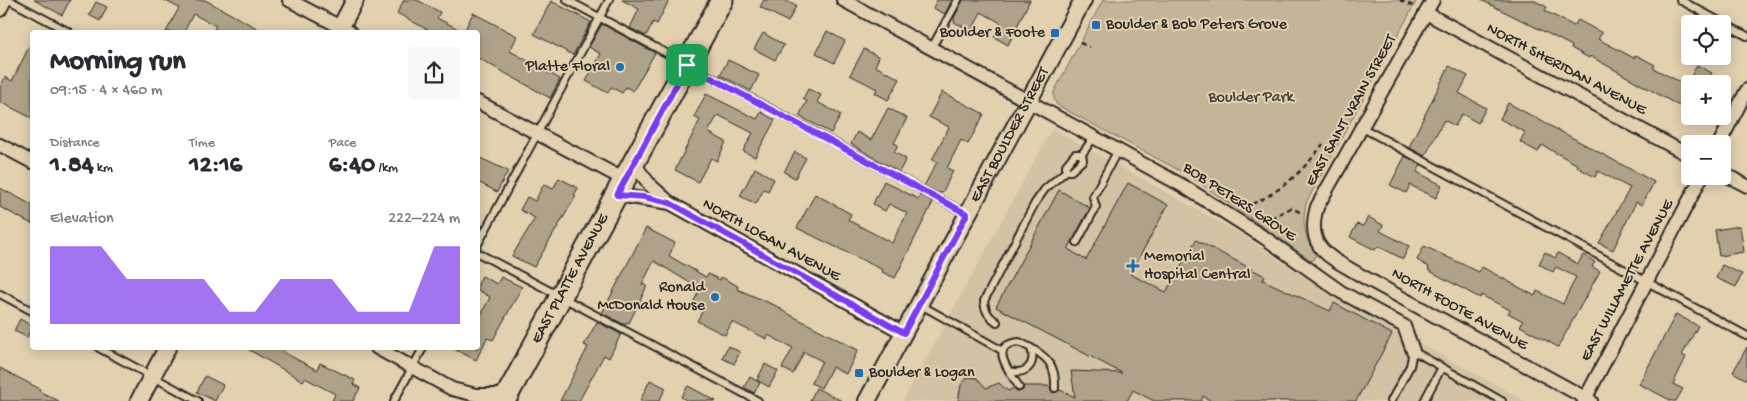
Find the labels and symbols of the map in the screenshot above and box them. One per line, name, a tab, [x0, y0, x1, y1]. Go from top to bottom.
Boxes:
place label: Boulder & Bob Peters Grove	[1105, 16, 1288, 35]
marker: Boulder & Bob Peters Grove	[1090, 19, 1102, 31]
street label: NORTH SHERIDAN AVENUE	[1483, 20, 1650, 121]
place label: Boulder & Foote	[939, 24, 1046, 43]
marker: Boulder & Foote	[1049, 27, 1061, 39]
street label: EAST SAINT VRAIN STREET	[1302, 31, 1402, 190]
pin	[666, 44, 708, 86]
place label: Platte Floral	[525, 58, 610, 77]
marker: Platte Floral	[614, 61, 626, 73]
street label: EAST BOULDER STREET	[966, 64, 1055, 206]
park label: Boulder Park	[1207, 89, 1295, 108]
street label: BOB PETERS GROVE	[1178, 159, 1300, 247]
street label: NORTH LOGAN AVENUE	[699, 195, 844, 287]
street label: EAST WILLAMETTE AVENUE	[1577, 196, 1679, 365]
street label: EAST PLATTE AVENUE	[527, 210, 614, 347]
place label: Memorial Hospital Central	[1144, 248, 1251, 285]
marker: Memorial Hospital Central	[1126, 259, 1140, 273]
street label: NORTH FOOTE AVENUE	[1388, 265, 1531, 356]
place label: Ronald McDonald House	[597, 279, 707, 316]
marker: Ronald McDonald House	[709, 291, 721, 303]
place label: Boulder & Logan	[868, 364, 975, 383]
marker: Boulder & Logan	[853, 367, 865, 379]

